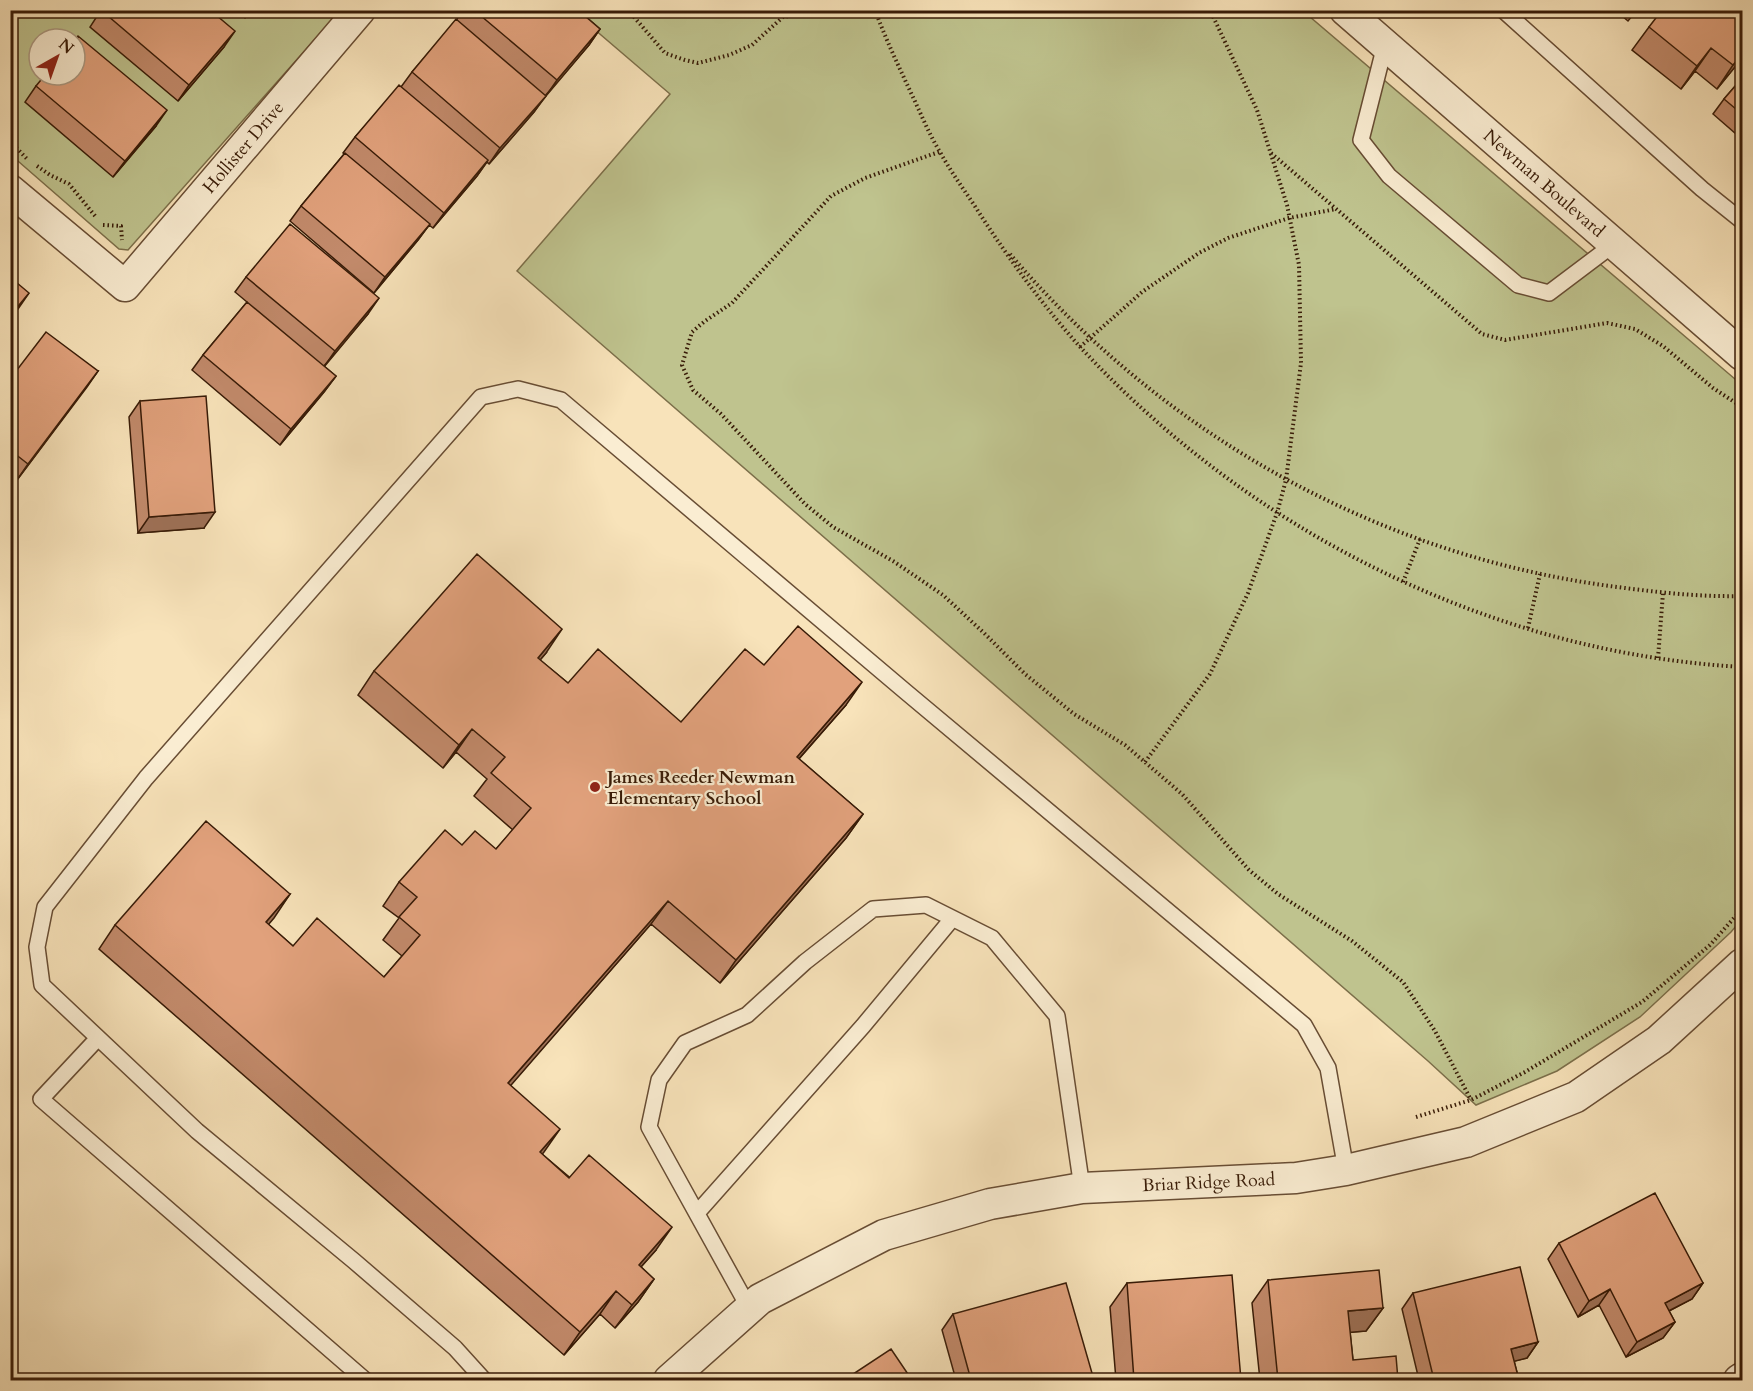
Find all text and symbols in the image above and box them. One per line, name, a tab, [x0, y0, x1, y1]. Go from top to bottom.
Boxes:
north arrow	[27, 27, 87, 87]
text: N	[54, 33, 78, 59]
street label: Hollister Drive	[197, 96, 290, 199]
street label: Newman Boulevard	[1478, 123, 1611, 243]
place label: James Reeder Newman Elementary School	[604, 765, 795, 811]
marker: James Reeder Newman Elementary School	[588, 780, 602, 794]
street label: Briar Ridge Road	[1142, 1166, 1276, 1198]

